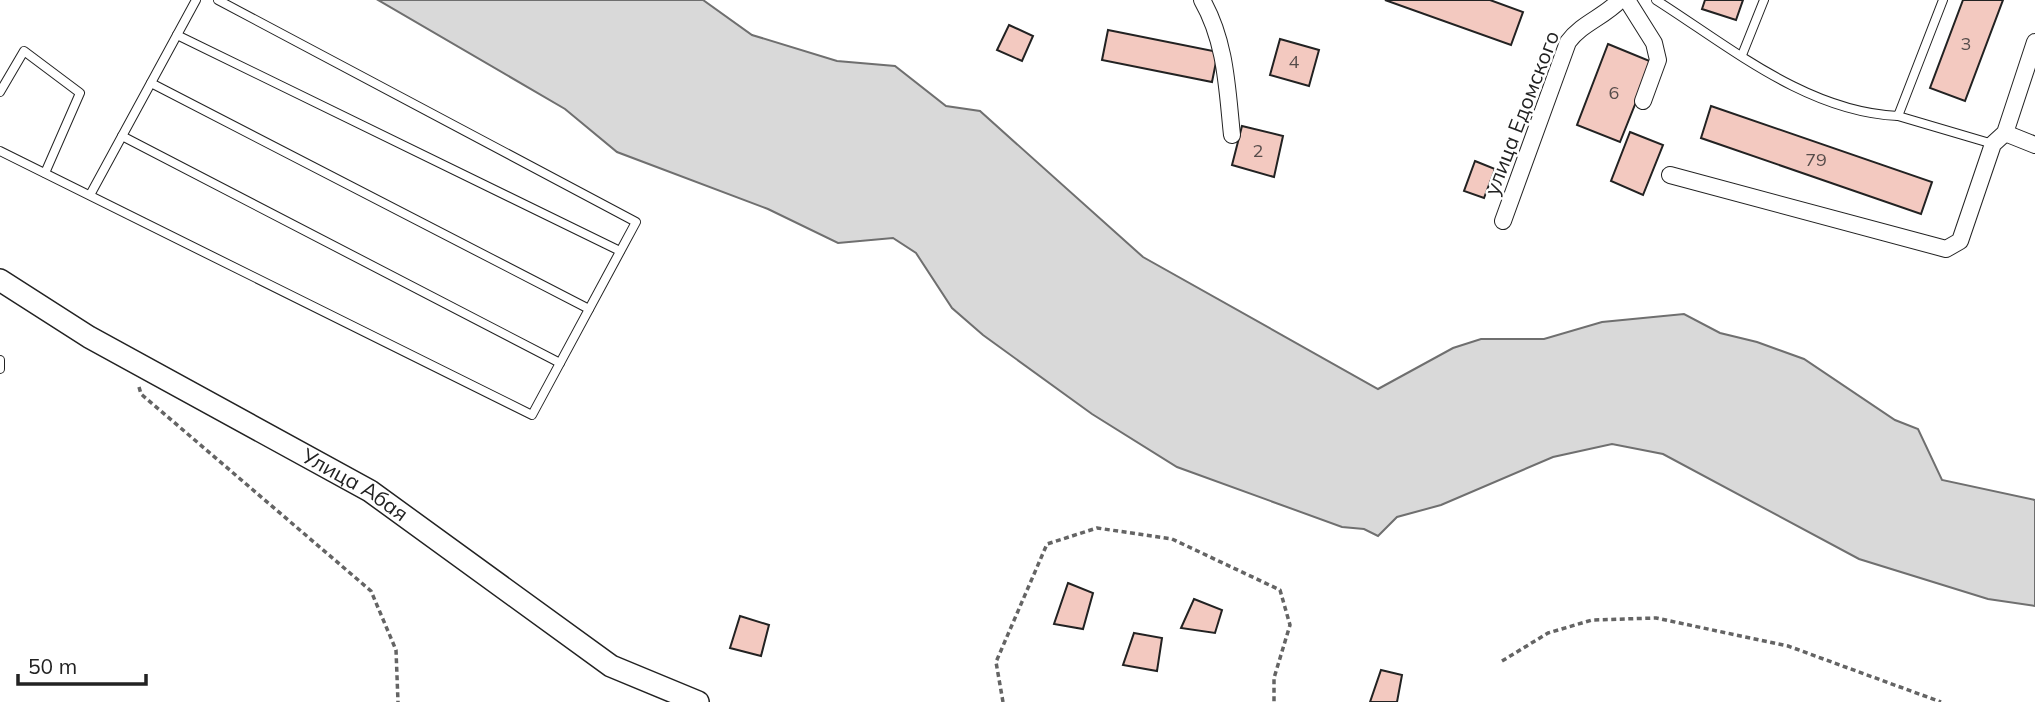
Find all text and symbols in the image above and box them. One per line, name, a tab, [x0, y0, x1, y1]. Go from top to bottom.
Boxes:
street label: улица Едомского	[1478, 27, 1564, 198]
house number: 3	[1961, 32, 1971, 55]
house number: 4	[1289, 50, 1300, 73]
house number: 6	[1609, 81, 1619, 104]
house number: 2	[1253, 139, 1263, 162]
house number: 79	[1805, 148, 1827, 171]
street label: Улица Абая	[297, 442, 414, 526]
scale bar	[18, 642, 145, 686]
text: 50 m	[28, 653, 77, 679]

